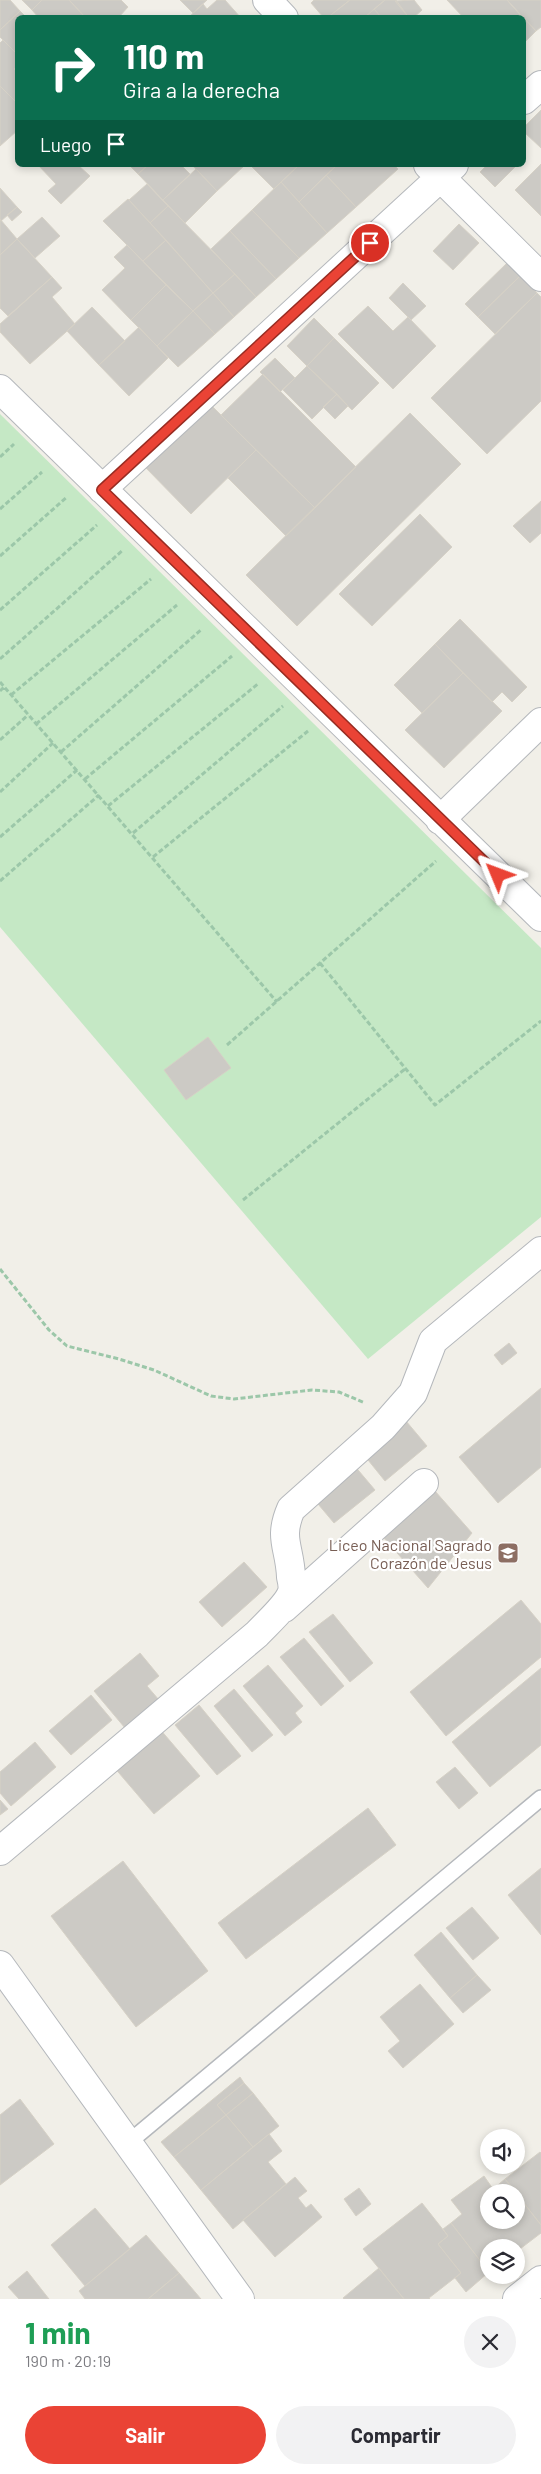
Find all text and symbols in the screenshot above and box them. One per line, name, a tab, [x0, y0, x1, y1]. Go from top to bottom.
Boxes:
text: 110 m	[123, 34, 204, 76]
icon: right	[40, 35, 105, 100]
text: Gira a la derecha	[123, 76, 280, 102]
icon: arrive	[102, 130, 130, 158]
text: Luego	[40, 133, 92, 156]
pin	[349, 222, 391, 264]
icon: arrive	[356, 229, 384, 257]
position arrow	[471, 848, 523, 900]
place label: Liceo Nacional Sagrado Corazón de Jesus	[329, 1535, 492, 1572]
school or university icon: Liceo Nacional Sagrado Corazón de Jesus	[496, 1541, 520, 1565]
map controls	[480, 2129, 525, 2284]
button: sound	[480, 2129, 525, 2174]
button: search	[480, 2184, 525, 2229]
button: layers	[480, 2239, 525, 2284]
text: 1 min	[25, 2314, 91, 2350]
button: close	[464, 2316, 516, 2368]
text: 190 m · 20:19	[25, 2351, 111, 2370]
button: Salir	[25, 2406, 266, 2464]
button: Compartir	[276, 2406, 516, 2464]

